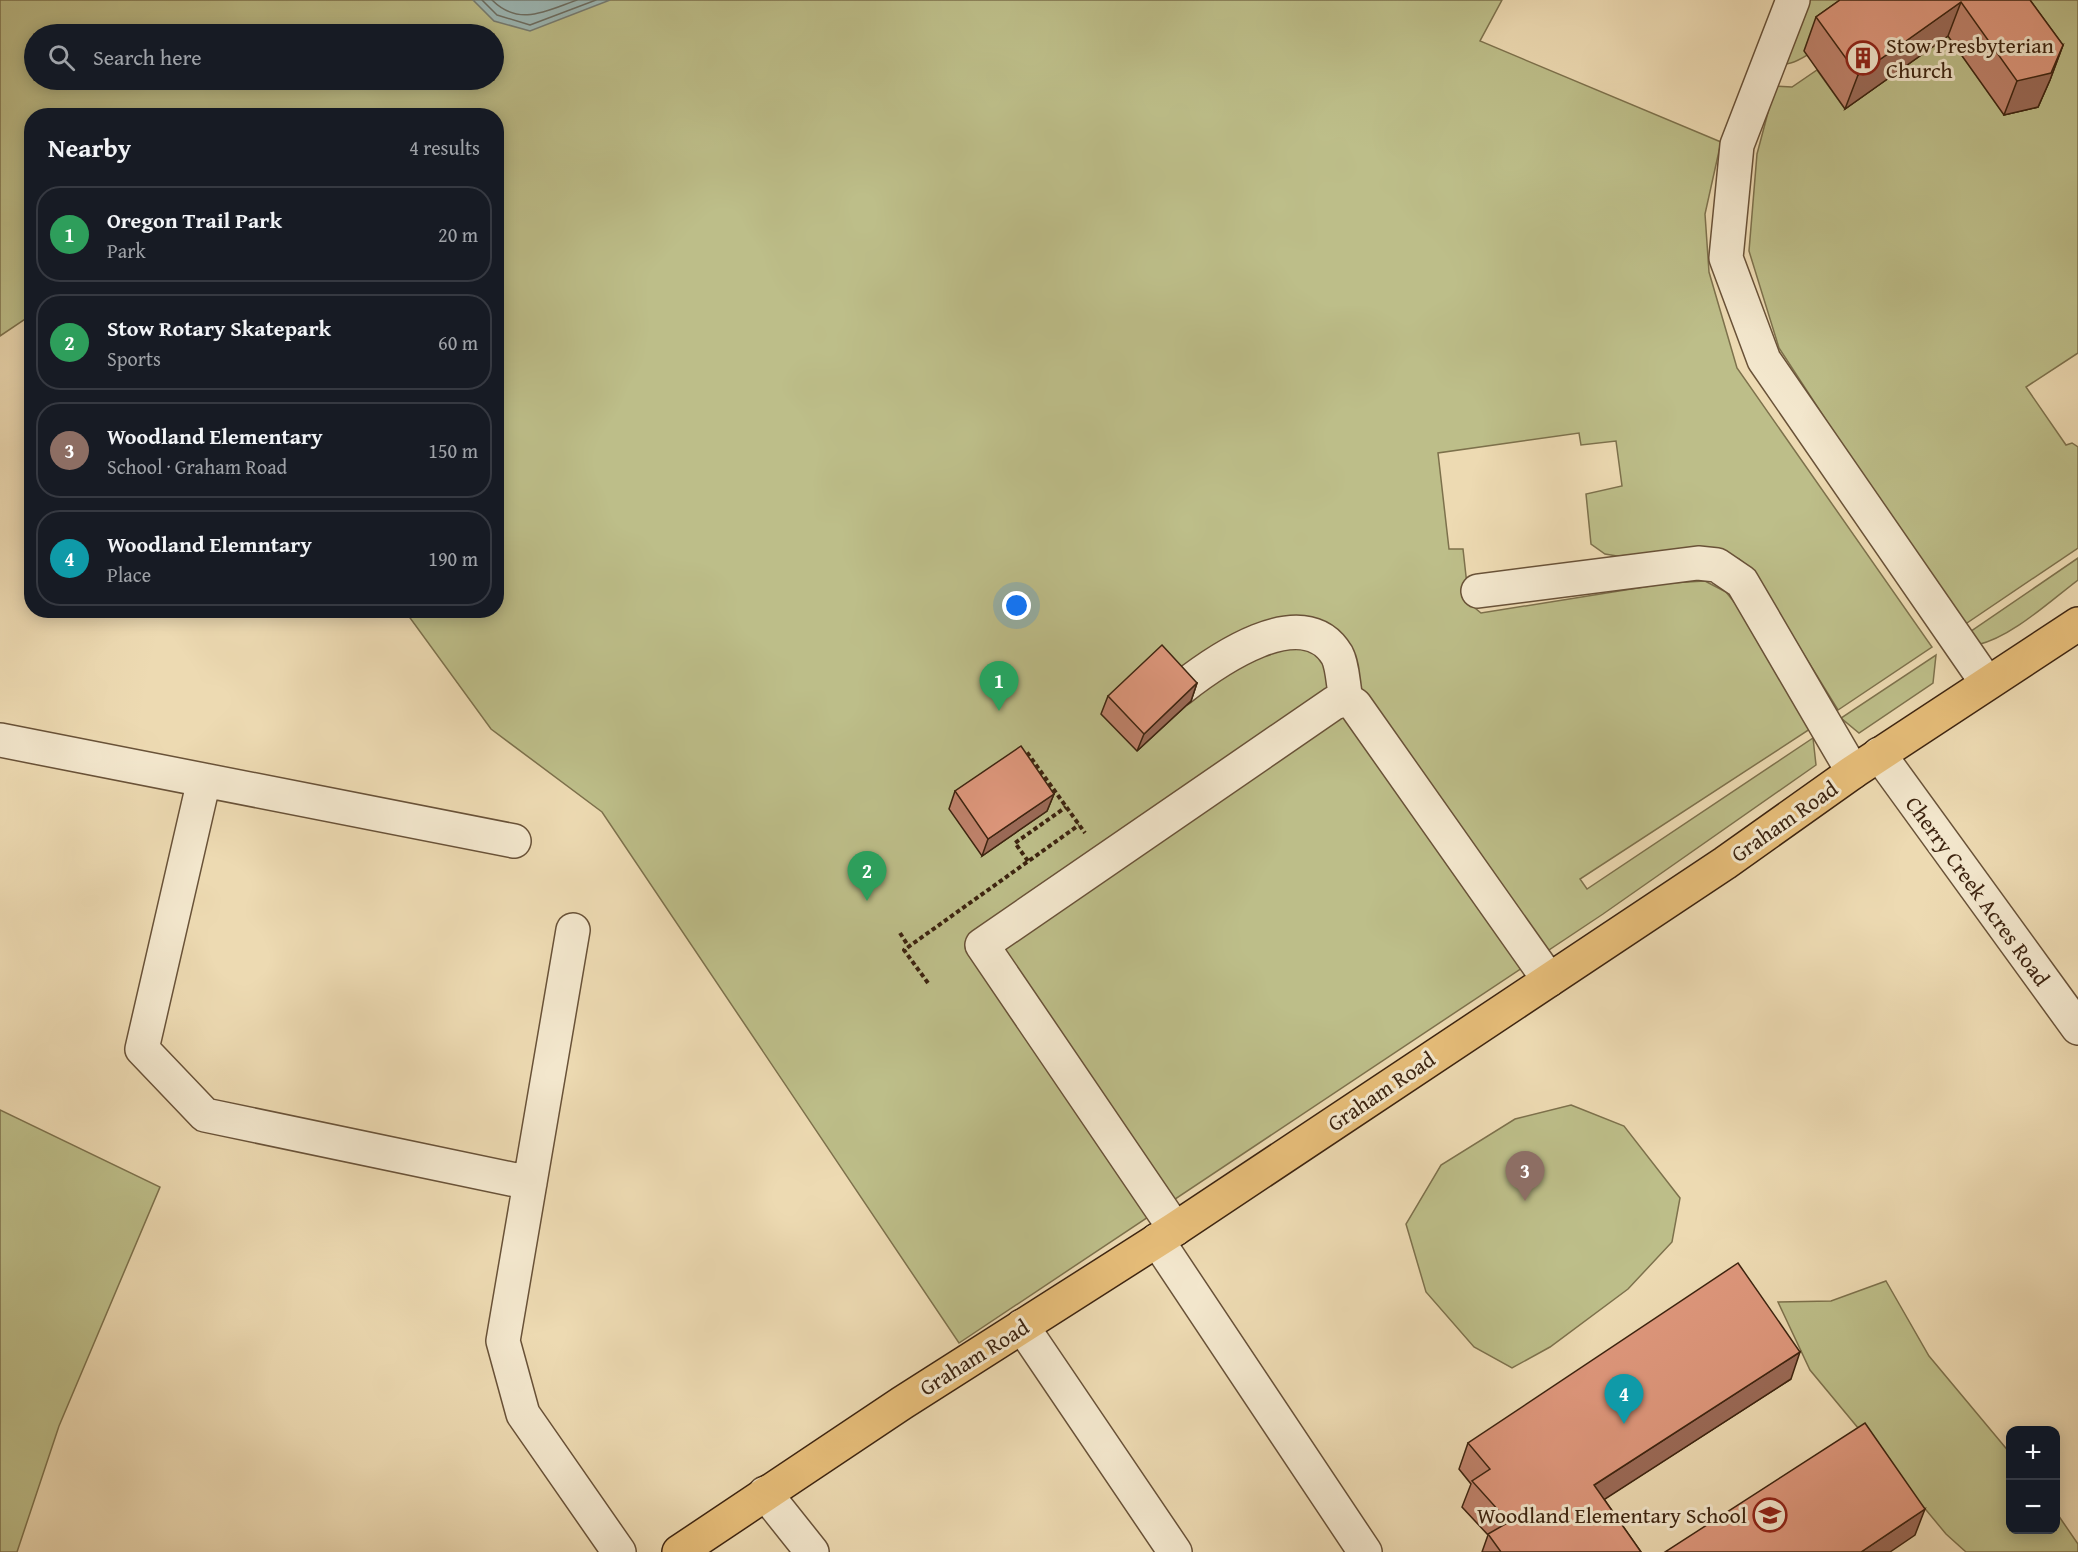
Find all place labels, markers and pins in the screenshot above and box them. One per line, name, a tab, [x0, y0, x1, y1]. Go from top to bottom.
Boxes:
place label: Stow Presbyterian Church	[1886, 29, 2055, 86]
building icon: Stow Presbyterian Church	[1845, 40, 1881, 76]
pin: 1	[980, 662, 1018, 711]
pin: 2	[848, 852, 886, 901]
pin: 3	[1506, 1152, 1544, 1201]
pin: 4	[1604, 1374, 1644, 1424]
school or university icon: Woodland Elementary School	[1752, 1497, 1788, 1533]
place label: Woodland Elementary School	[1477, 1499, 1747, 1531]

